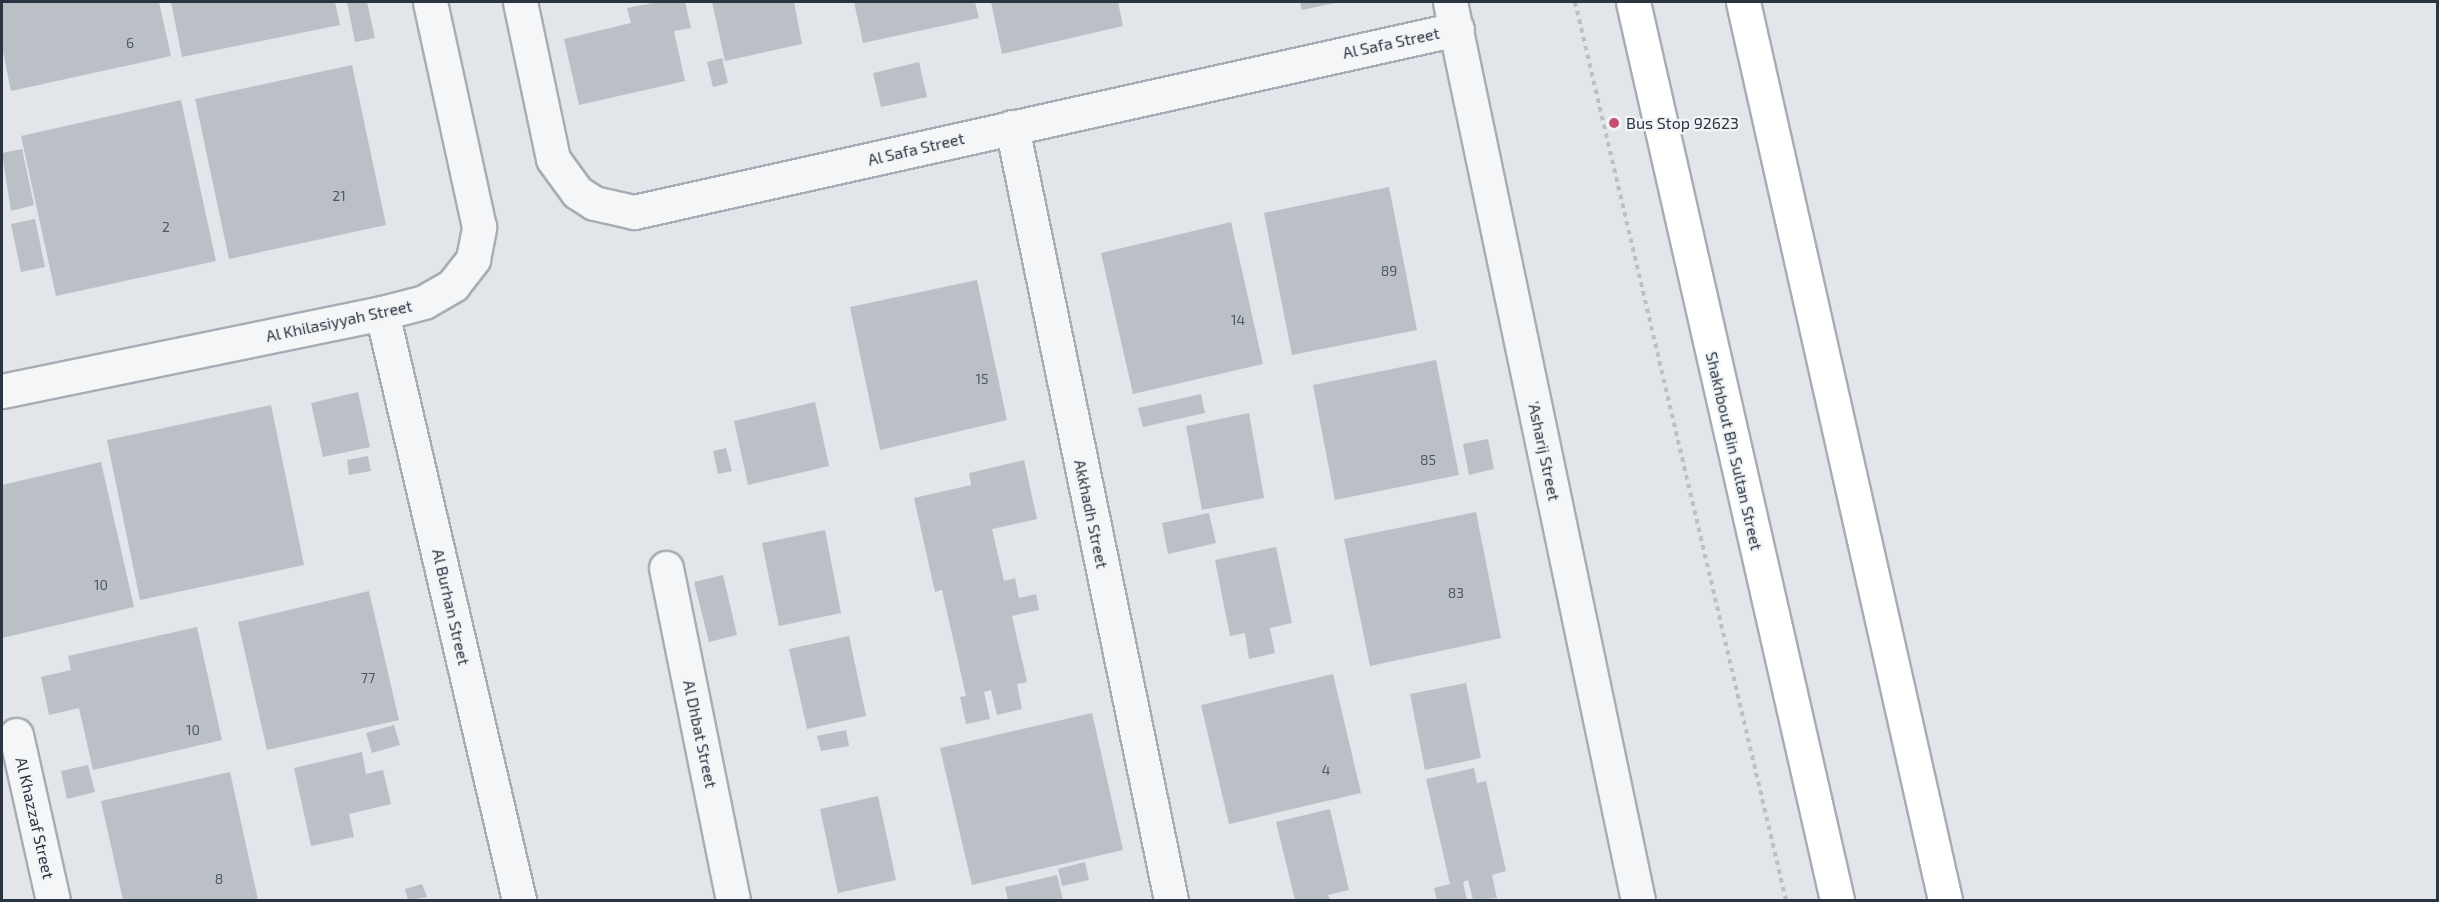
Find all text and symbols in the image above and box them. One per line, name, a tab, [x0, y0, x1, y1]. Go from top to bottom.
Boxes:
street label: Al Safa Street	[1341, 23, 1441, 63]
house number: 6	[126, 35, 134, 51]
place label: Bus Stop 92623	[1626, 113, 1739, 133]
marker: Bus Stop 92623	[1607, 116, 1621, 130]
street label: Al Safa Street	[866, 129, 966, 169]
house number: 21	[332, 188, 346, 204]
house number: 2	[162, 219, 170, 235]
house number: 89	[1381, 263, 1397, 279]
street label: Al Khilasiyyah Street	[264, 296, 414, 346]
house number: 14	[1231, 312, 1245, 328]
street label: Shakhbout Bin Sultan Street	[1702, 350, 1766, 552]
house number: 15	[975, 371, 989, 387]
street label: 'Asharij Street	[1524, 399, 1564, 503]
house number: 85	[1420, 452, 1436, 468]
street label: Akkhadh Street	[1070, 458, 1112, 570]
street label: Al Burhan Street	[428, 547, 474, 667]
house number: 10	[94, 577, 108, 593]
house number: 83	[1448, 585, 1464, 601]
house number: 77	[361, 670, 375, 686]
street label: Al Dhbat Street	[679, 678, 721, 790]
house number: 10	[186, 722, 200, 738]
street label: Al Khazzaf Street	[12, 755, 58, 881]
house number: 4	[1322, 762, 1330, 778]
house number: 8	[215, 871, 223, 887]

